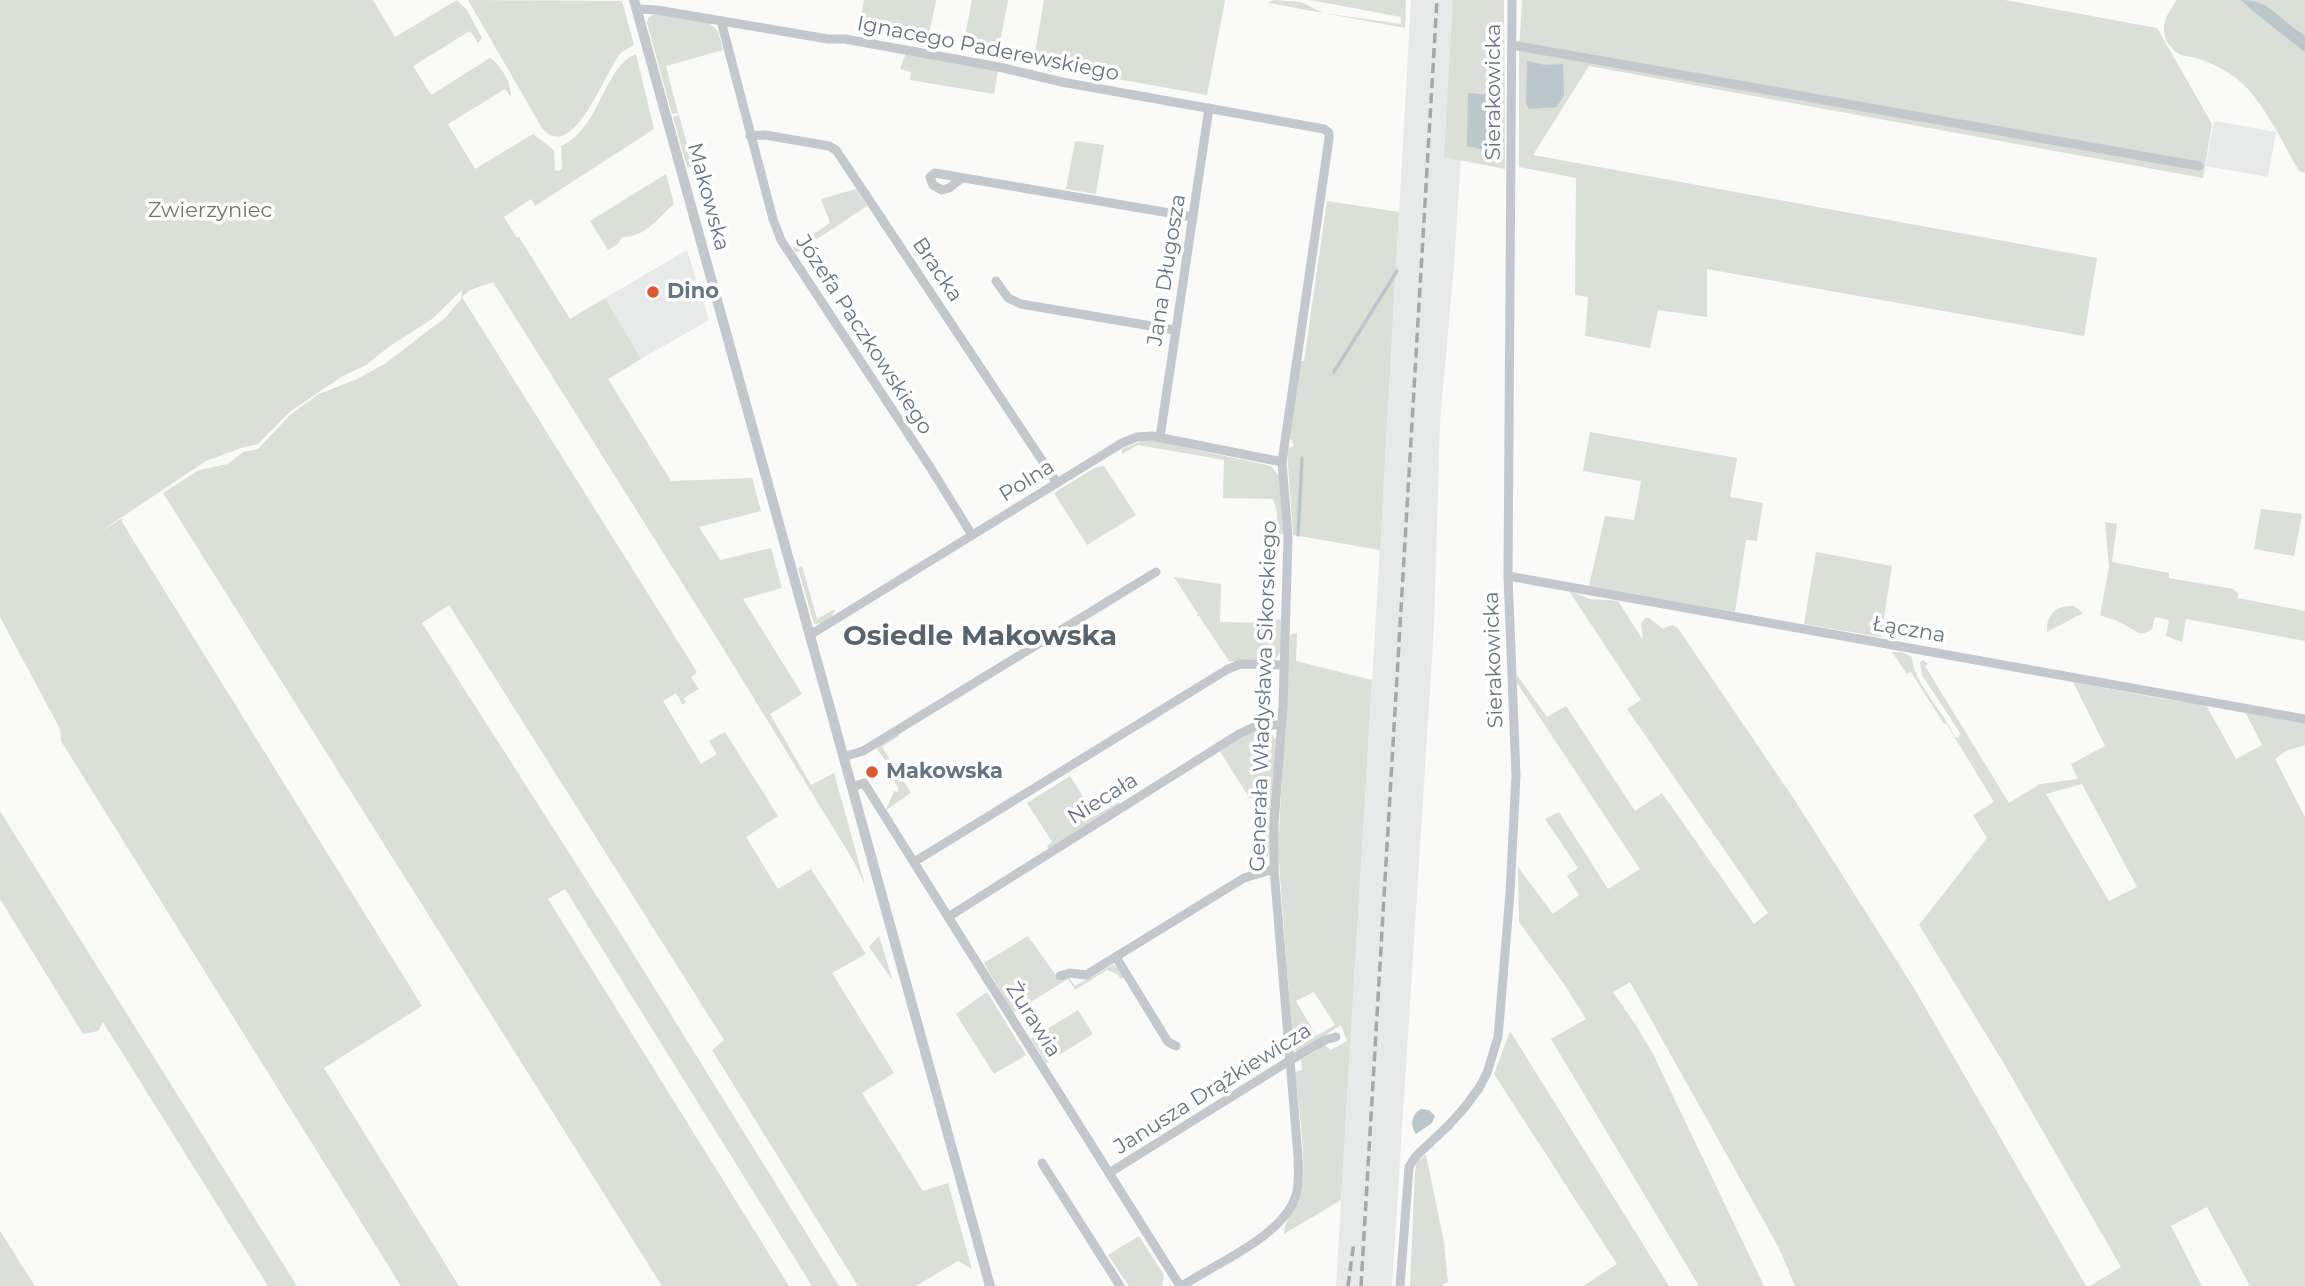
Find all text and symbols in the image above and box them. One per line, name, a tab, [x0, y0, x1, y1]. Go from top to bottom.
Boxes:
street label: Ignacego Paderewskiego	[855, 11, 1121, 87]
street label: Sierakowicka	[1481, 24, 1507, 160]
street label: Makowska	[682, 140, 734, 254]
street label: Jana Długosza	[1143, 192, 1191, 348]
park label: Zwierzyniec	[148, 198, 272, 224]
street label: Józefa Paczkowskiego	[790, 230, 938, 440]
street label: Bracka	[906, 233, 968, 307]
place label: Dino	[667, 279, 719, 305]
marker: Dino	[645, 284, 661, 300]
street label: Polna	[995, 454, 1059, 508]
street label: Generała Władysława Sikorskiego	[1245, 520, 1283, 872]
street label: Sierakowicka	[1479, 591, 1509, 729]
street label: Łączna	[1870, 611, 1948, 649]
district label: Osiedle Makowska	[843, 620, 1117, 654]
place label: Makowska	[886, 759, 1003, 785]
marker: Makowska	[864, 764, 880, 780]
street label: Niecała	[1063, 768, 1143, 830]
street label: Żurawia	[1000, 978, 1066, 1062]
street label: Janusza Drążkiewicza	[1110, 1018, 1316, 1160]

